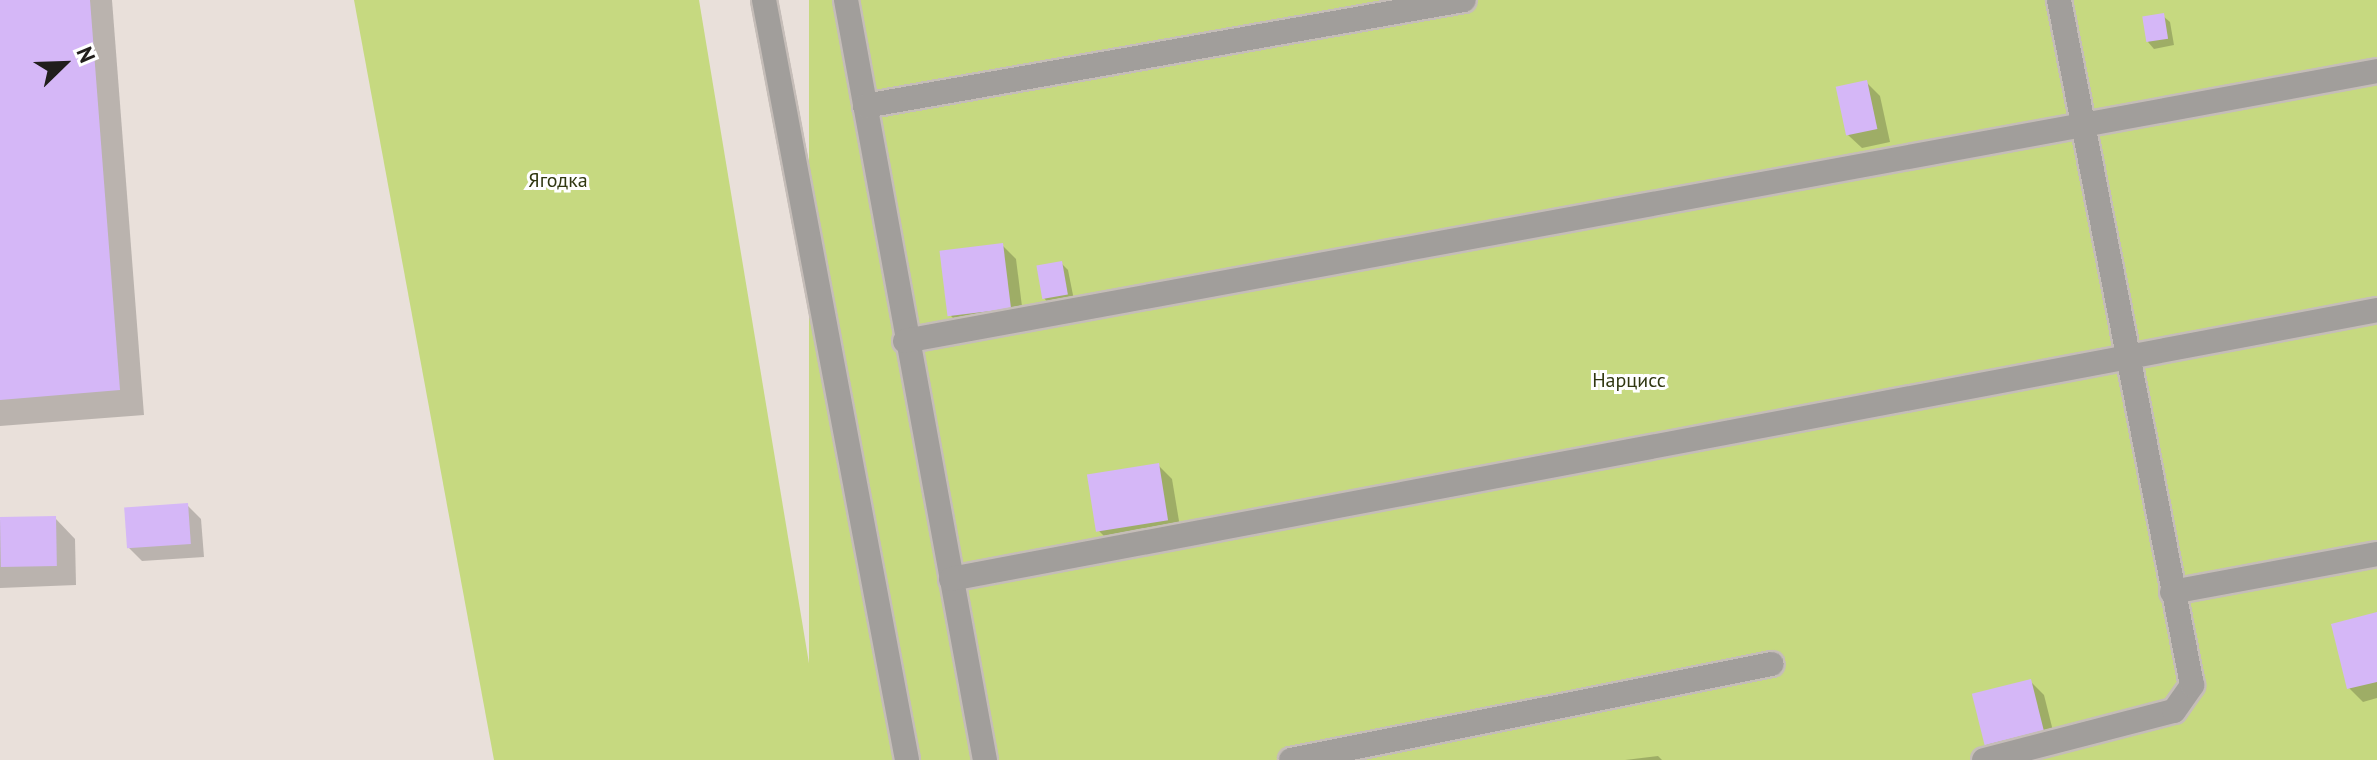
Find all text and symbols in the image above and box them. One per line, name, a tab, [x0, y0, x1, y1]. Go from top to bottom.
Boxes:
north arrow	[24, 24, 104, 104]
text: N	[70, 42, 102, 67]
park label: Ягодка	[528, 168, 588, 192]
park label: Нарцисс	[1592, 368, 1666, 392]

